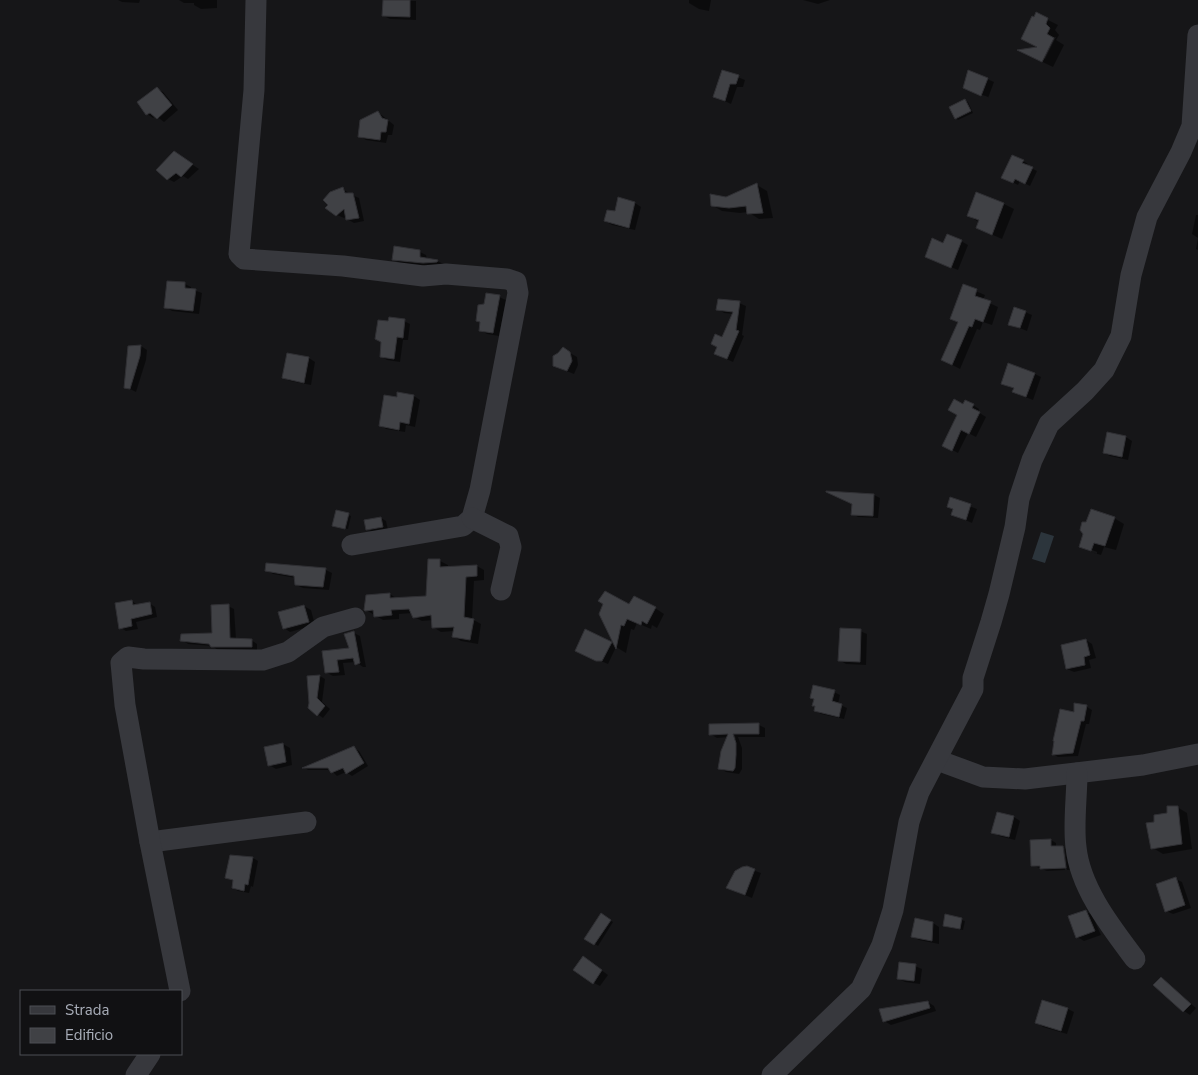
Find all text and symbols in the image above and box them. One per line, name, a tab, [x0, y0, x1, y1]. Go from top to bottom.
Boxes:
legend	[20, 990, 182, 1055]
text: Strada	[65, 1000, 109, 1020]
text: Edificio	[65, 1025, 113, 1045]

